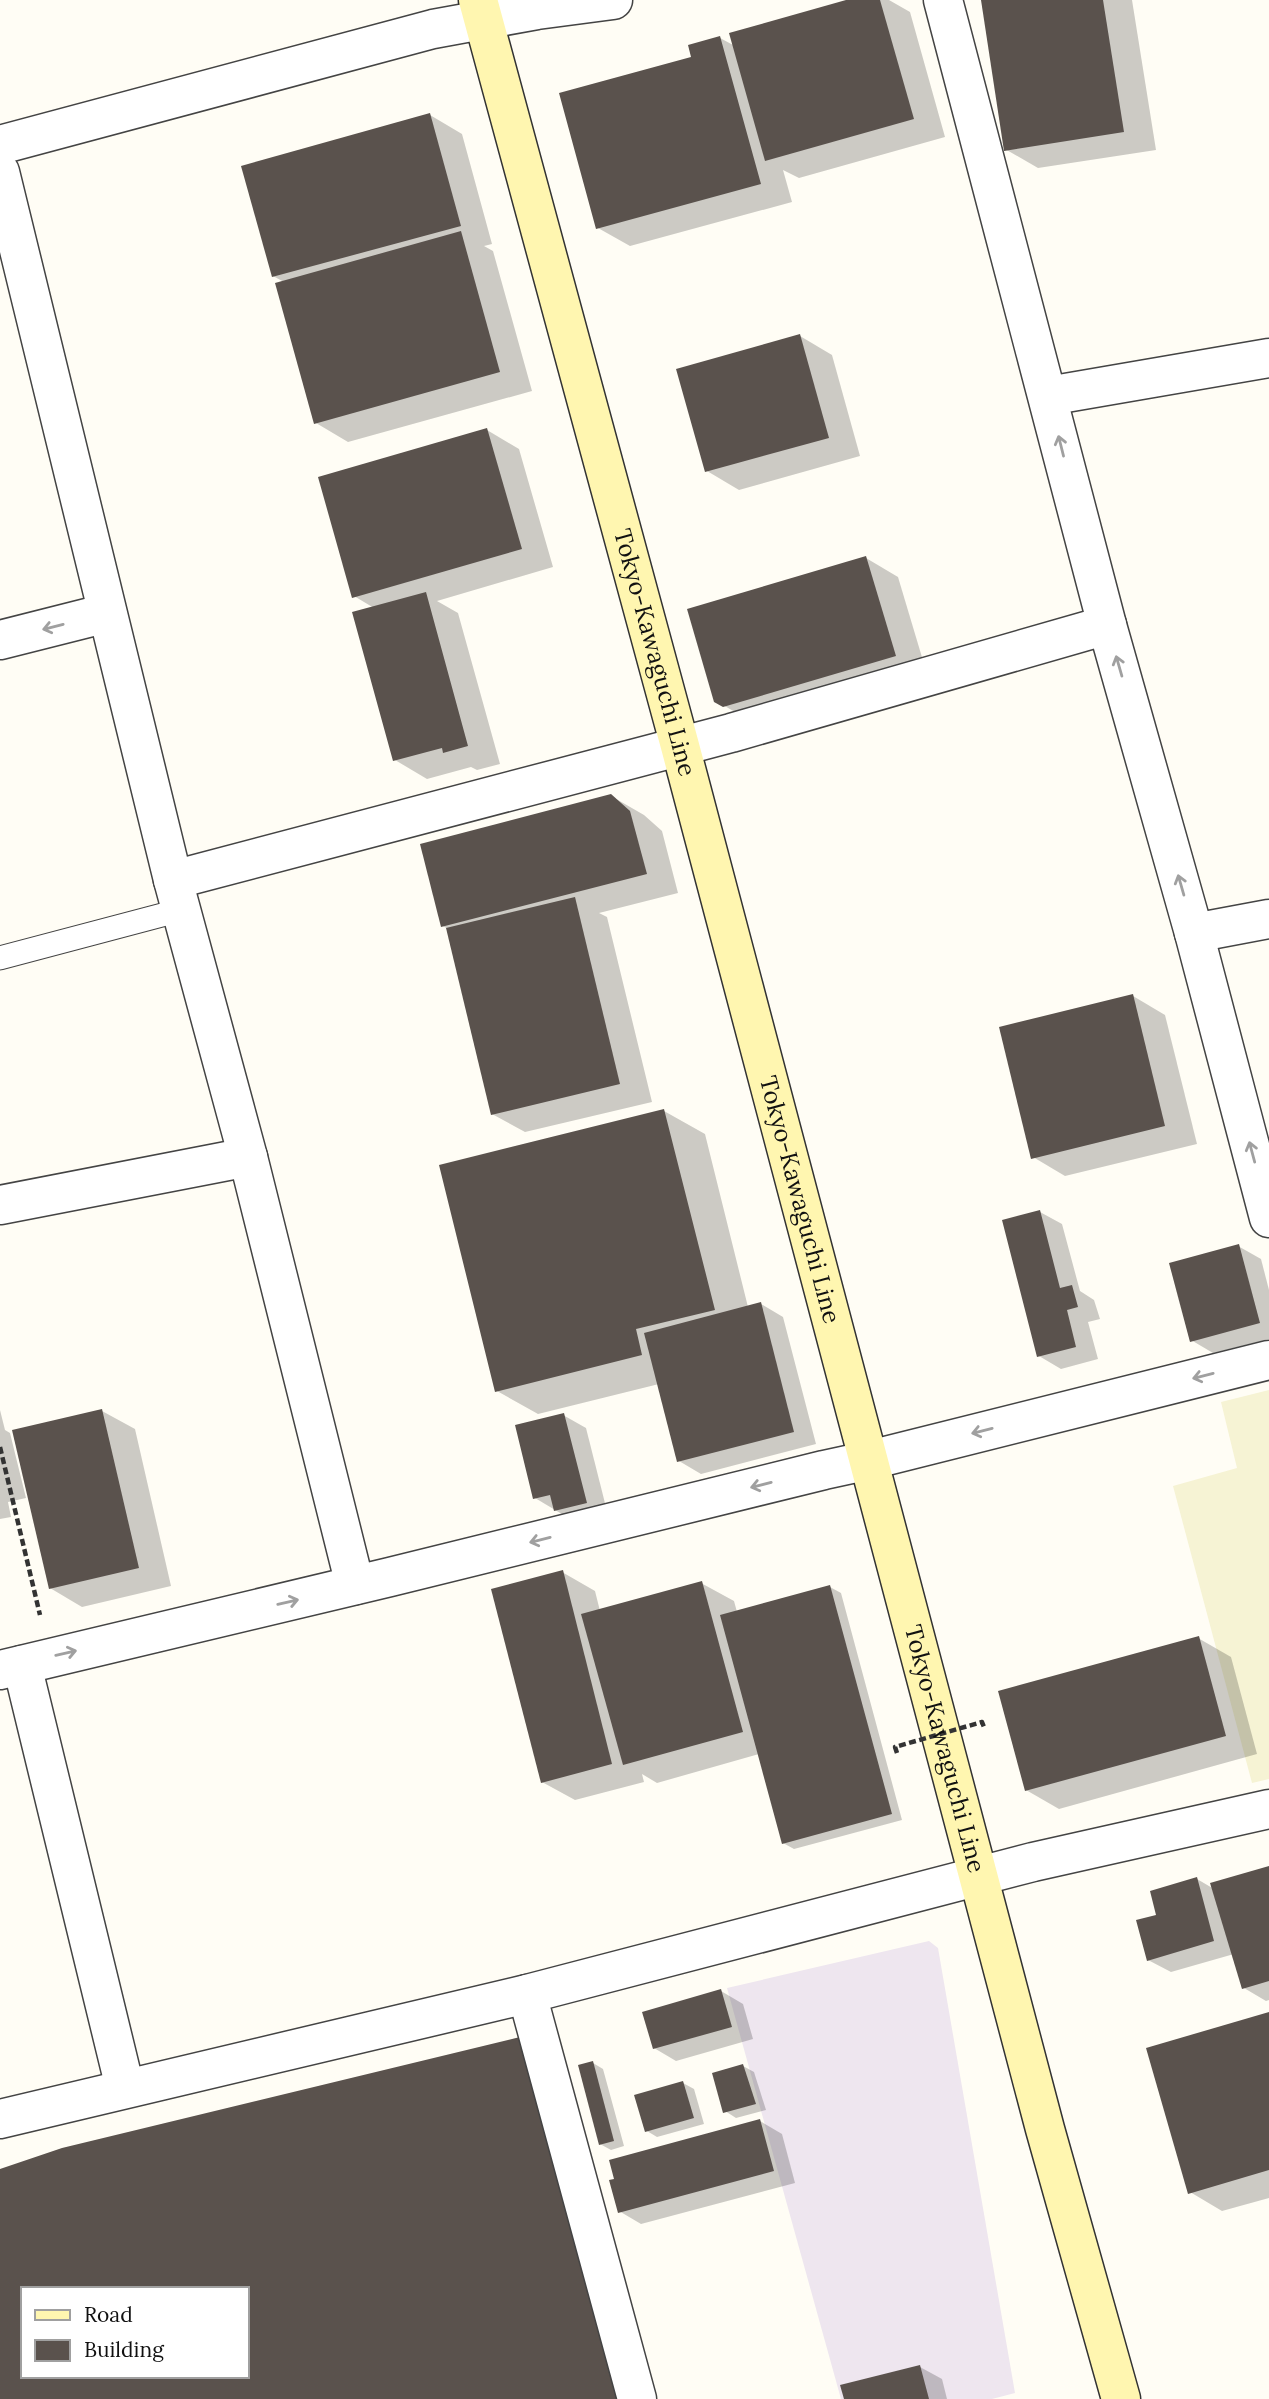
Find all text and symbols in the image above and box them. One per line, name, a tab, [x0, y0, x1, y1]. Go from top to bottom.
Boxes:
one-way arrow	[1054, 435, 1067, 457]
street label: Tokyo-Kawaguchi Line	[607, 525, 703, 779]
one-way arrow	[43, 621, 65, 634]
one-way arrow	[1111, 655, 1124, 677]
one-way arrow	[1173, 874, 1186, 896]
street label: Tokyo-Kawaguchi Line	[753, 1072, 848, 1327]
one-way arrow	[1245, 1141, 1258, 1164]
one-way arrow	[1192, 1370, 1215, 1383]
one-way arrow	[971, 1425, 994, 1438]
one-way arrow	[750, 1479, 773, 1492]
one-way arrow	[529, 1534, 552, 1547]
one-way arrow	[276, 1594, 299, 1608]
street label: Tokyo-Kawaguchi Line	[898, 1622, 993, 1876]
one-way arrow	[54, 1646, 77, 1660]
legend	[21, 2287, 248, 2378]
text: Road	[84, 2301, 133, 2328]
text: Building	[84, 2336, 164, 2363]

